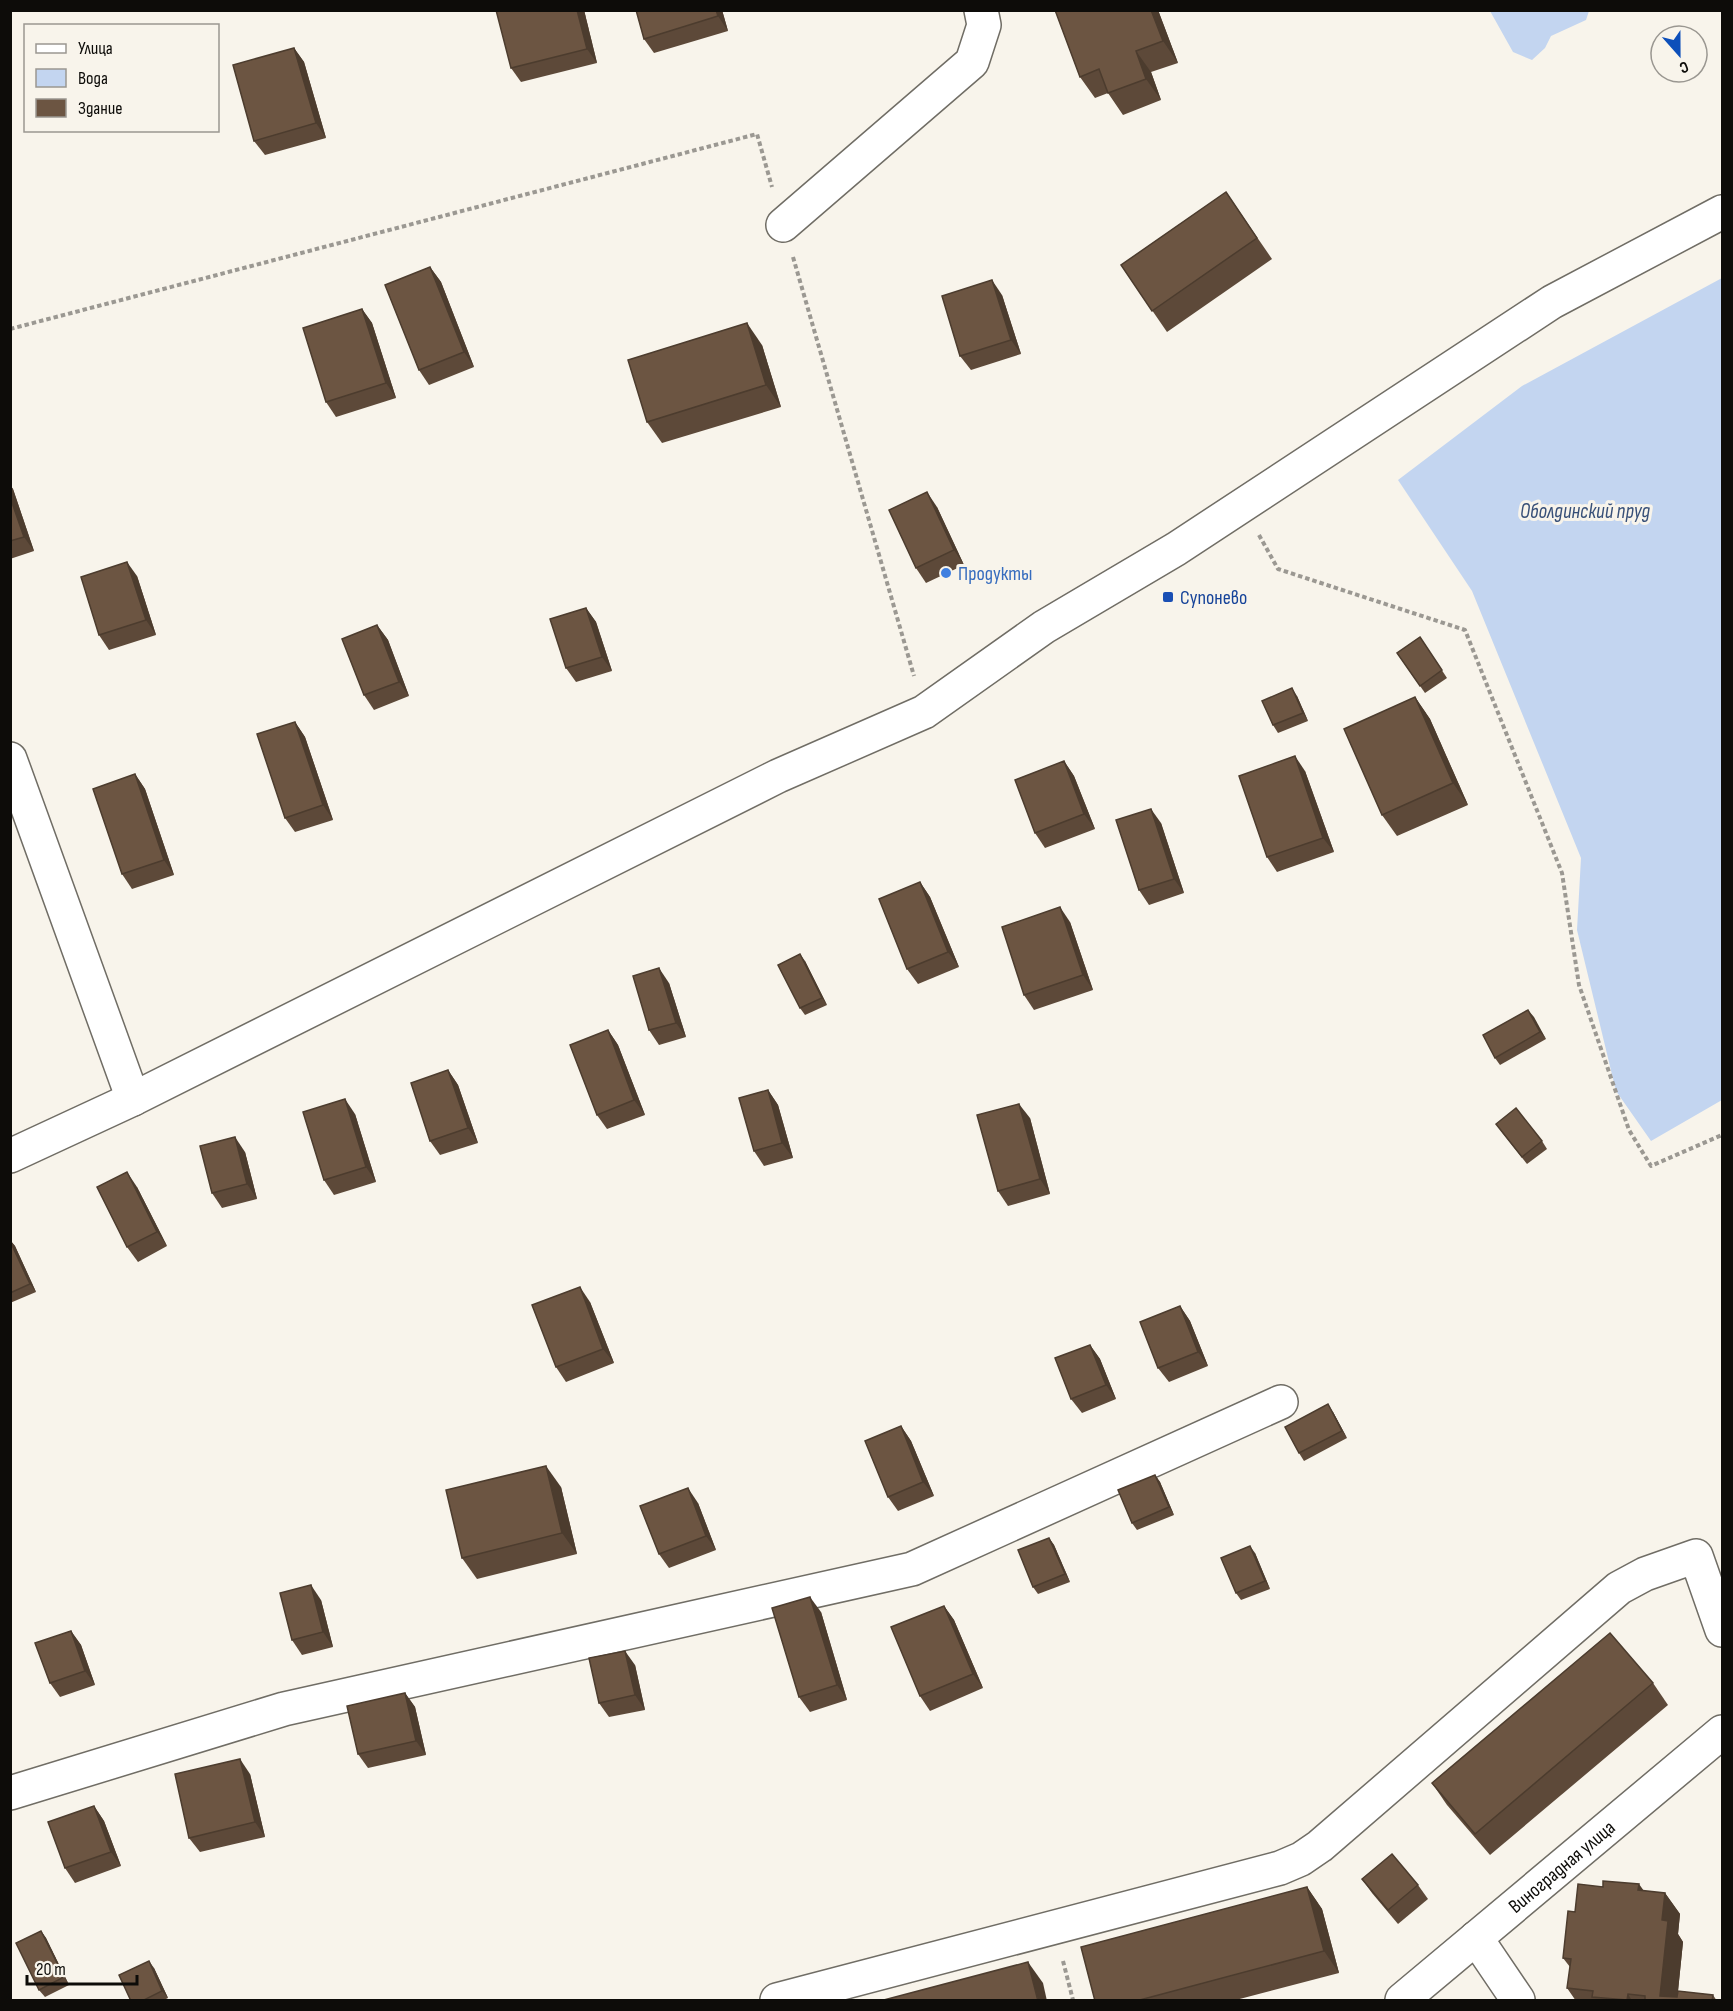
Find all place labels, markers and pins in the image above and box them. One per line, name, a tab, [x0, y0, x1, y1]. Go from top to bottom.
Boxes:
place label: Продукты	[958, 562, 1033, 586]
marker: Продукты	[939, 566, 953, 580]
place label: Супонево	[1180, 586, 1247, 610]
marker: Супонево	[1161, 590, 1175, 604]

